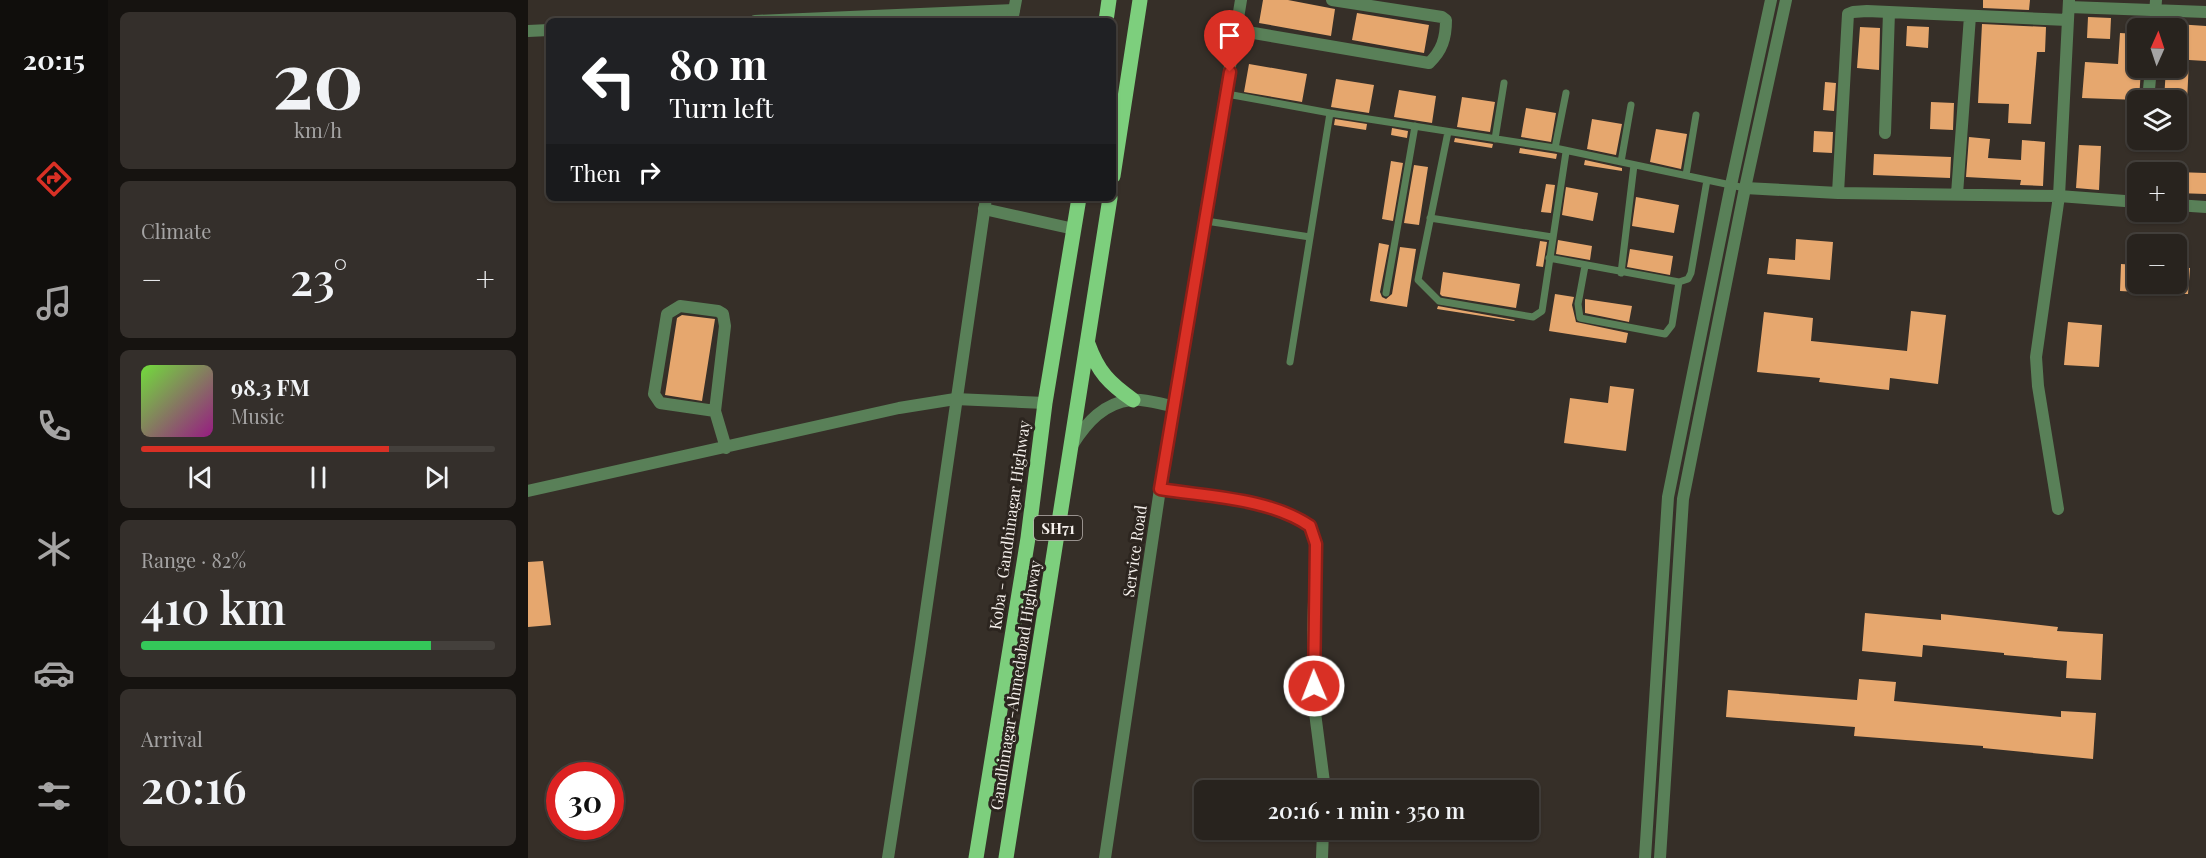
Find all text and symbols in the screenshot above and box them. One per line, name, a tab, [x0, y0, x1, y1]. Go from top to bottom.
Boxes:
pin	[1204, 10, 1255, 72]
north arrow	[2127, 18, 2187, 78]
map controls	[2127, 18, 2187, 294]
icon: arrive	[1213, 19, 1246, 52]
text: 20	[272, 25, 364, 129]
text: 80 m	[669, 35, 767, 91]
text: 20:15	[23, 41, 85, 77]
icon: left	[570, 42, 648, 120]
text: Turn left	[669, 89, 773, 125]
button: layers	[2127, 90, 2187, 150]
text: km/h	[294, 116, 342, 143]
icon: right	[633, 156, 666, 189]
icon: directions	[33, 158, 75, 200]
text: Then	[570, 158, 621, 188]
button: +	[2127, 162, 2187, 222]
text: Climate	[141, 217, 211, 244]
button: −	[2127, 234, 2187, 294]
text: 23°	[290, 247, 348, 307]
text: −	[141, 256, 162, 300]
text: +	[476, 256, 495, 300]
icon: music	[33, 282, 75, 324]
text: 98.3 FM	[231, 372, 310, 402]
text: Music	[231, 402, 284, 429]
icon: phone	[33, 405, 75, 447]
street label: Koba - Gandhinagar Highway	[984, 419, 1034, 631]
icon: previous	[184, 461, 217, 494]
icon: pause	[302, 461, 335, 494]
icon: next	[420, 461, 453, 494]
street label: Service Road	[1117, 504, 1151, 598]
road number: SH71	[1034, 516, 1082, 540]
icon: climate	[33, 528, 75, 570]
text: Range · 82%	[141, 546, 246, 573]
street label: Gandhinagar-Ahmedabad Highway	[985, 559, 1045, 811]
text: 410 km	[141, 576, 286, 636]
icon: car	[33, 652, 75, 694]
position arrow	[1282, 654, 1346, 718]
text: Arrival	[141, 725, 203, 752]
text: 20:16	[141, 755, 247, 815]
speed limit sign: 30	[546, 762, 624, 840]
icon: filters	[33, 775, 75, 817]
text: 20:16 · 1 min · 350 m	[1268, 795, 1465, 825]

